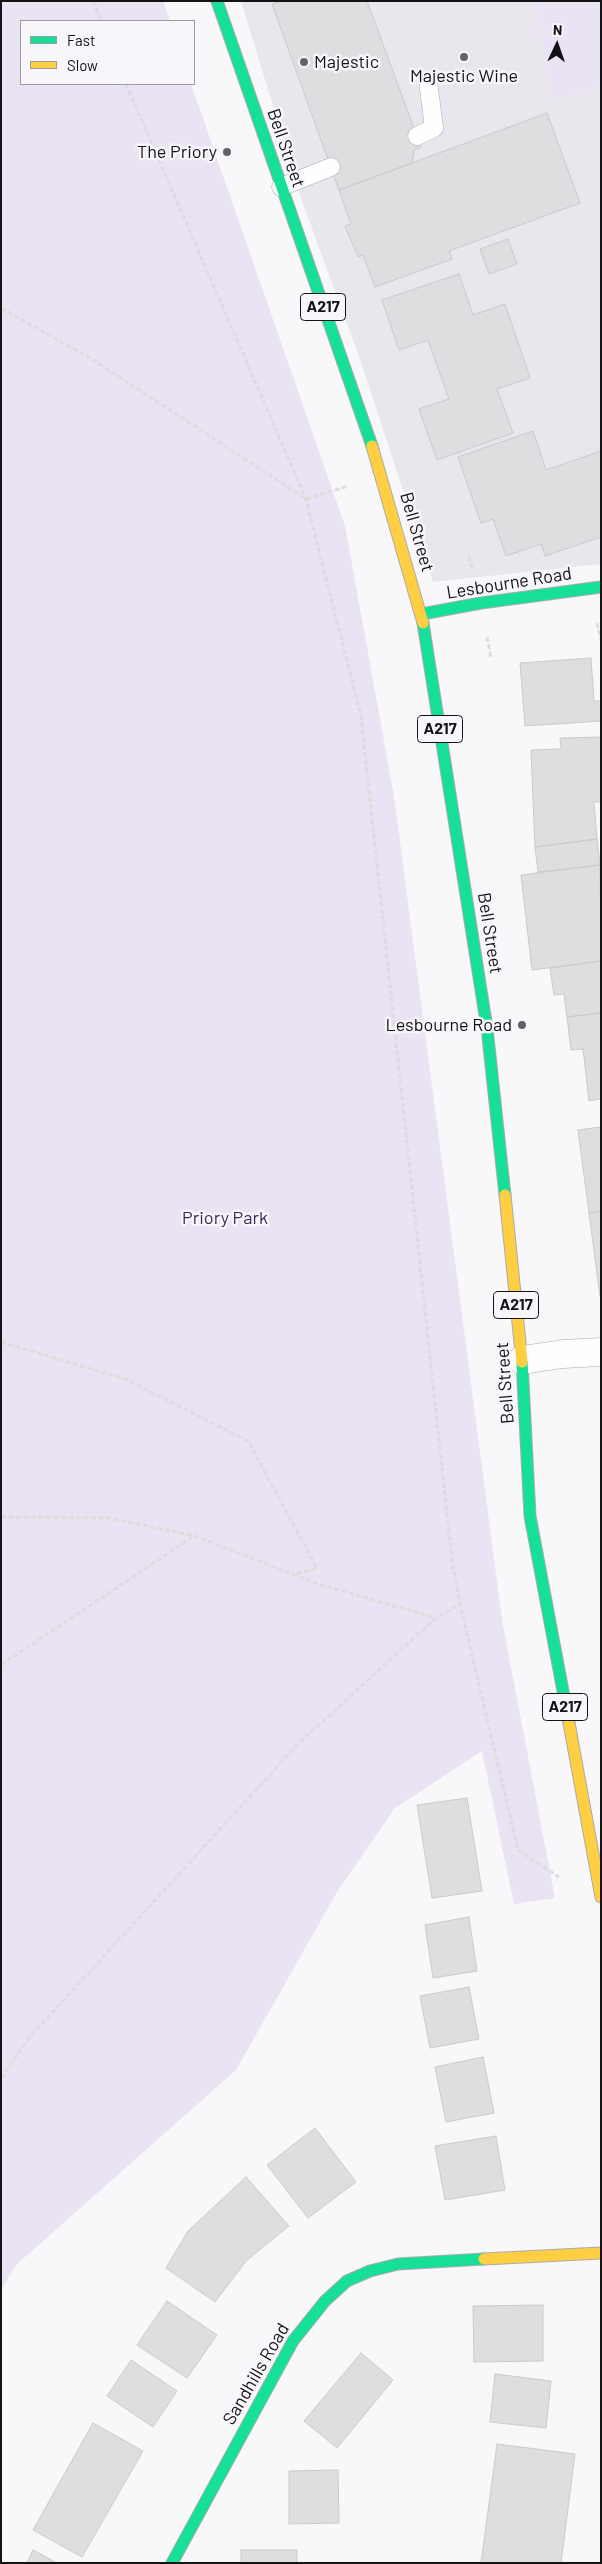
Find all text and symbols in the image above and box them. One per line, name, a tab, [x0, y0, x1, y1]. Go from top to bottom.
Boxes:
legend	[20, 20, 195, 85]
north arrow	[532, 20, 582, 70]
text: N	[553, 21, 563, 38]
text: Fast	[67, 31, 95, 49]
place label: Majestic	[314, 51, 379, 73]
marker: Majestic Wine	[458, 51, 470, 63]
text: Slow	[67, 56, 98, 74]
marker: Majestic	[298, 56, 310, 68]
place label: Majestic Wine	[410, 65, 518, 87]
street label: Bell Street	[262, 106, 310, 190]
place label: The Priory	[137, 141, 217, 163]
marker: The Priory	[221, 146, 233, 158]
road number: A217	[300, 294, 346, 320]
street label: Bell Street	[395, 490, 439, 574]
street label: Lesbourne Road	[445, 562, 573, 604]
road number: A217	[418, 716, 462, 742]
street label: Bell Street	[473, 891, 507, 975]
place label: Lesbourne Road	[385, 1014, 512, 1036]
marker: Lesbourne Road	[516, 1019, 528, 1031]
park label: Priory Park	[182, 1207, 268, 1229]
road number: A217	[494, 1292, 538, 1318]
street label: Bell Street	[491, 1341, 519, 1425]
road number: A217	[542, 1694, 588, 1720]
street label: Sandhills Road	[218, 2319, 294, 2429]

